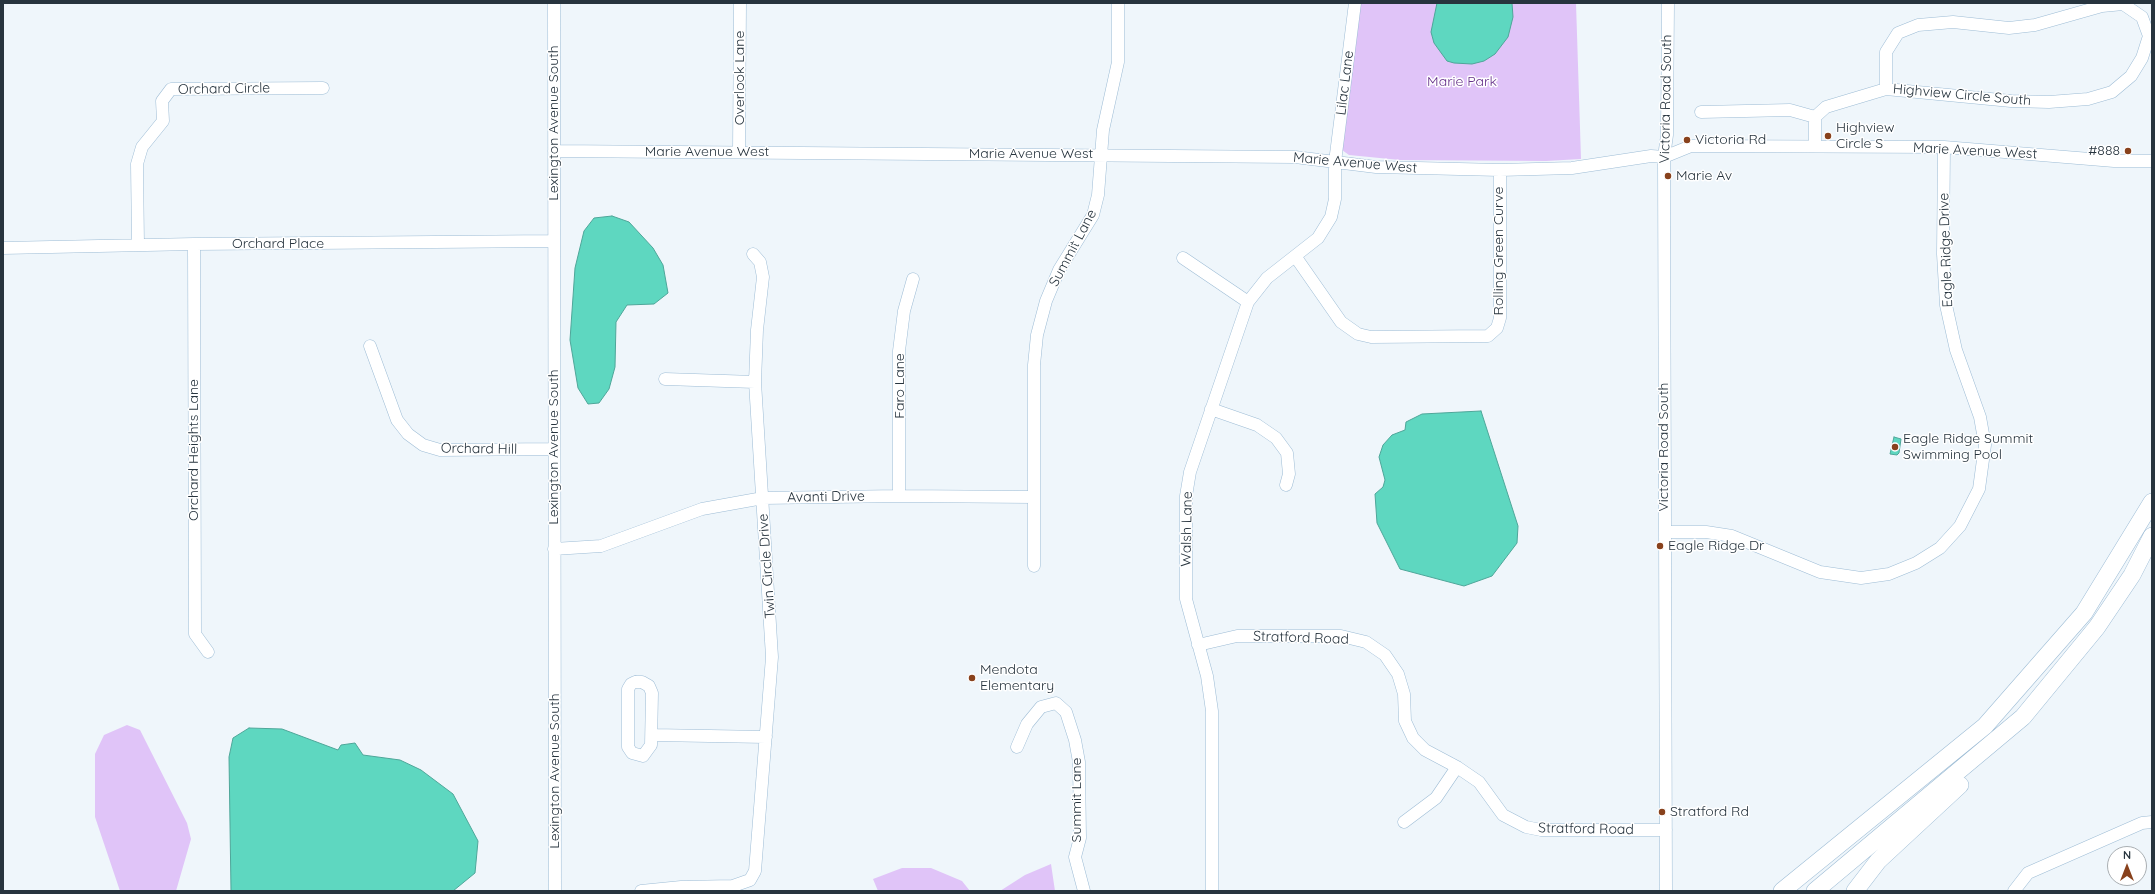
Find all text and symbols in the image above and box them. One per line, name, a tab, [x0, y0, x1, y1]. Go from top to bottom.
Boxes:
street label: Overlook Lane	[732, 31, 748, 125]
street label: Victoria Road South	[1656, 34, 1676, 164]
street label: Lexington Avenue South	[546, 45, 562, 201]
street label: Lilac Lane	[1333, 50, 1357, 116]
park label: Marie Park	[1427, 74, 1497, 90]
street label: Orchard Circle	[178, 80, 270, 98]
street label: Highview Circle South	[1892, 81, 2032, 109]
place label: Highview Circle S	[1836, 120, 1895, 152]
marker: Highview Circle S	[1823, 131, 1833, 141]
place label: Victoria Rd	[1695, 132, 1766, 148]
marker: Victoria Rd	[1682, 135, 1692, 145]
street label: Marie Avenue West	[1912, 139, 2038, 163]
place label: #888	[2088, 143, 2120, 159]
street label: Marie Avenue West	[645, 144, 769, 160]
street label: Marie Avenue West	[969, 146, 1093, 162]
marker: #888	[2123, 146, 2133, 156]
street label: Marie Avenue West	[1292, 149, 1418, 177]
place label: Marie Av	[1676, 168, 1732, 184]
marker: Marie Av	[1663, 171, 1673, 181]
street label: Rolling Green Curve	[1491, 187, 1507, 315]
street label: Eagle Ridge Drive	[1936, 192, 1956, 308]
street label: Summit Lane	[1046, 207, 1100, 289]
street label: Orchard Place	[232, 236, 324, 252]
street label: Faro Lane	[892, 353, 908, 419]
street label: Lexington Avenue South	[546, 369, 562, 525]
street label: Orchard Heights Lane	[186, 379, 202, 521]
street label: Victoria Road South	[1656, 383, 1672, 511]
place label: Eagle Ridge Summit Swimming Pool	[1903, 431, 2033, 464]
street label: Orchard Hill	[441, 440, 517, 458]
marker: Eagle Ridge Summit Swimming Pool	[1890, 442, 1900, 452]
street label: Avanti Drive	[787, 488, 865, 506]
street label: Walsh Lane	[1178, 491, 1196, 567]
street label: Twin Circle Drive	[755, 513, 779, 619]
place label: Eagle Ridge Dr	[1668, 538, 1764, 554]
marker: Eagle Ridge Dr	[1655, 541, 1665, 551]
street label: Stratford Road	[1253, 628, 1349, 648]
place label: Mendota Elementary	[980, 662, 1054, 694]
marker: Mendota Elementary	[967, 673, 977, 683]
street label: Lexington Avenue South	[547, 693, 563, 849]
street label: Summit Lane	[1069, 758, 1085, 842]
place label: Stratford Rd	[1670, 804, 1749, 820]
marker: Stratford Rd	[1657, 807, 1667, 817]
street label: Stratford Road	[1538, 820, 1634, 838]
north arrow	[2107, 846, 2147, 886]
text: N	[2123, 848, 2131, 862]

